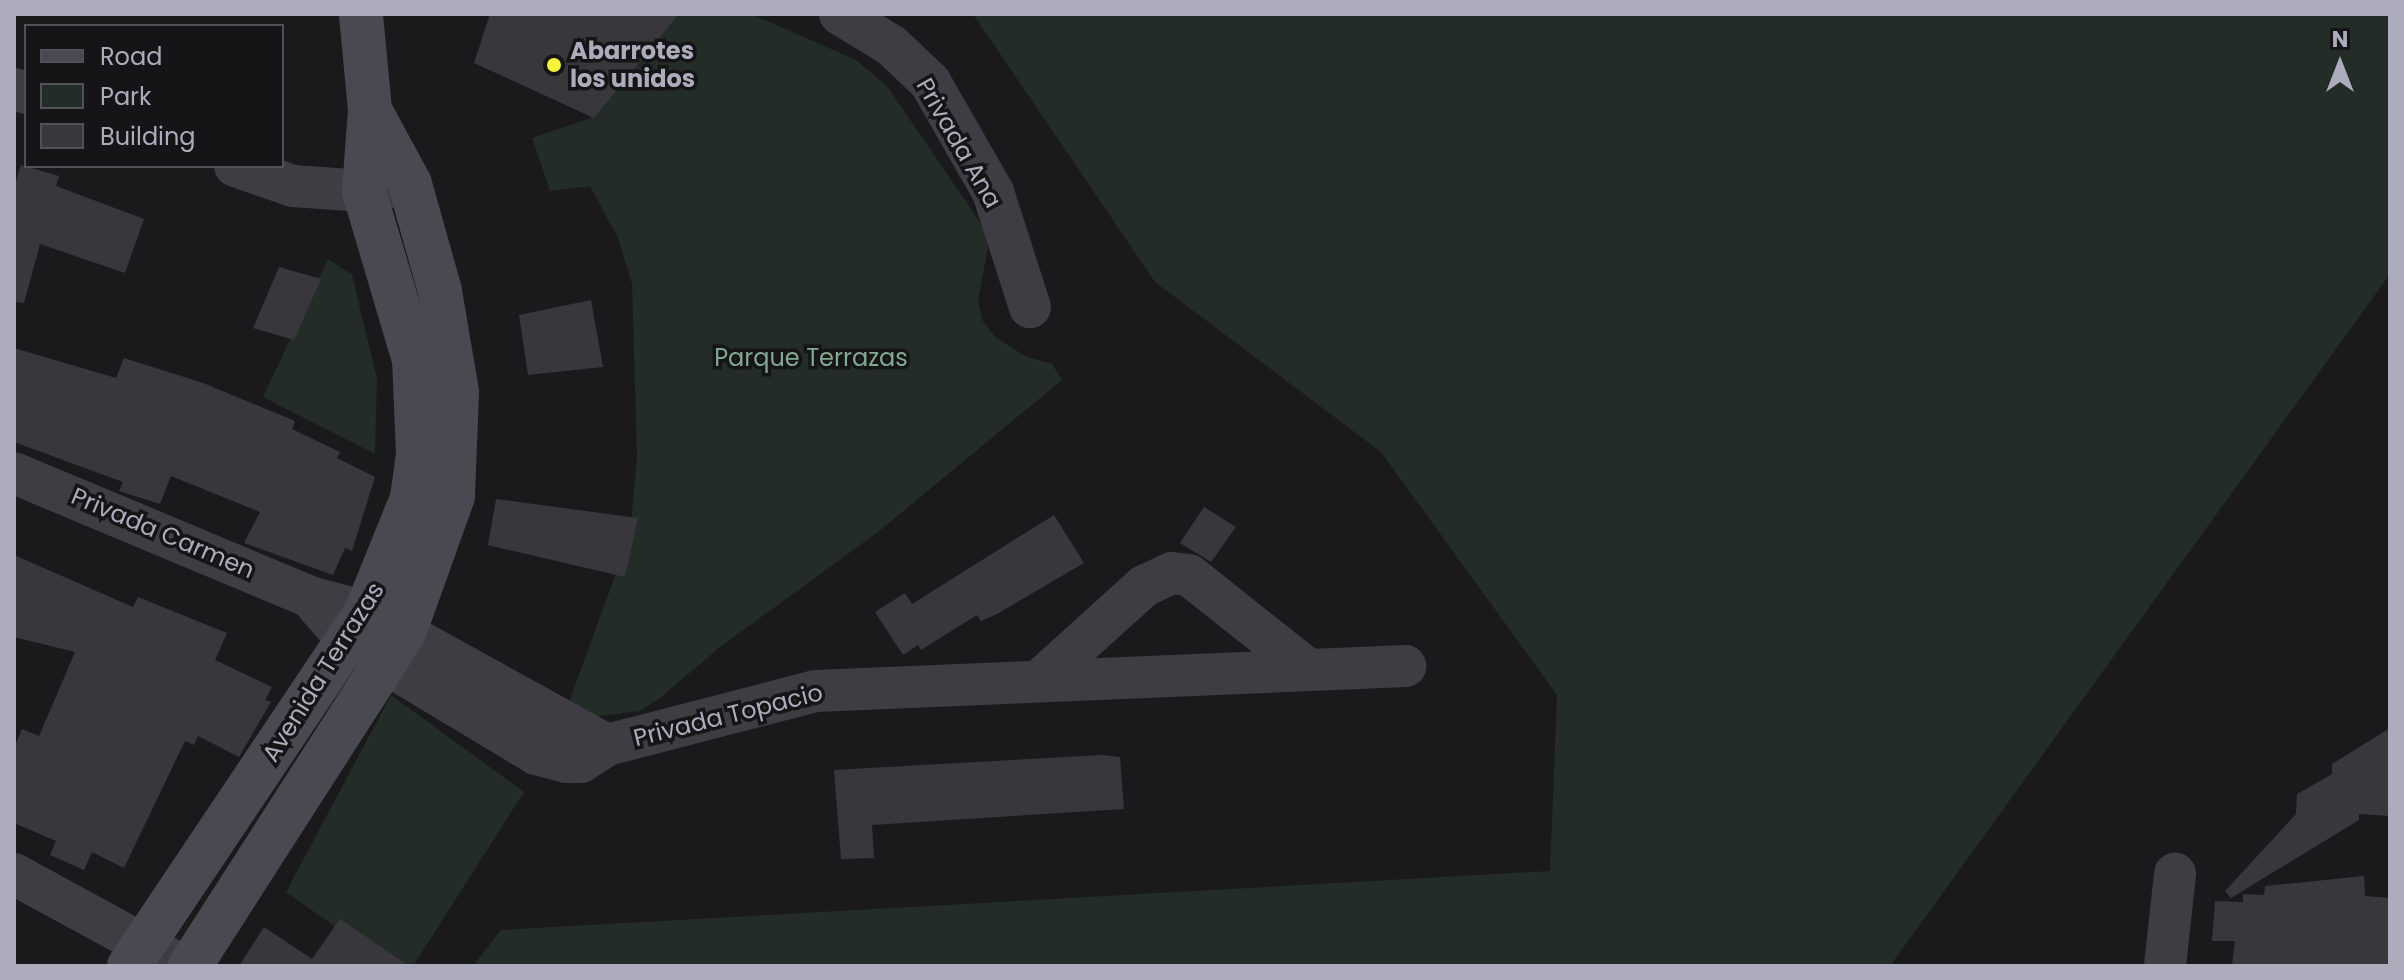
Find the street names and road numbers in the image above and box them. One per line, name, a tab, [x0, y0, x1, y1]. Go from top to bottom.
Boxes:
street label: Privada Ana	[910, 73, 1008, 213]
street label: Privada Carmen	[67, 481, 259, 585]
street label: Avenida Terrazas	[256, 577, 390, 767]
street label: Privada Topacio	[630, 678, 826, 752]

